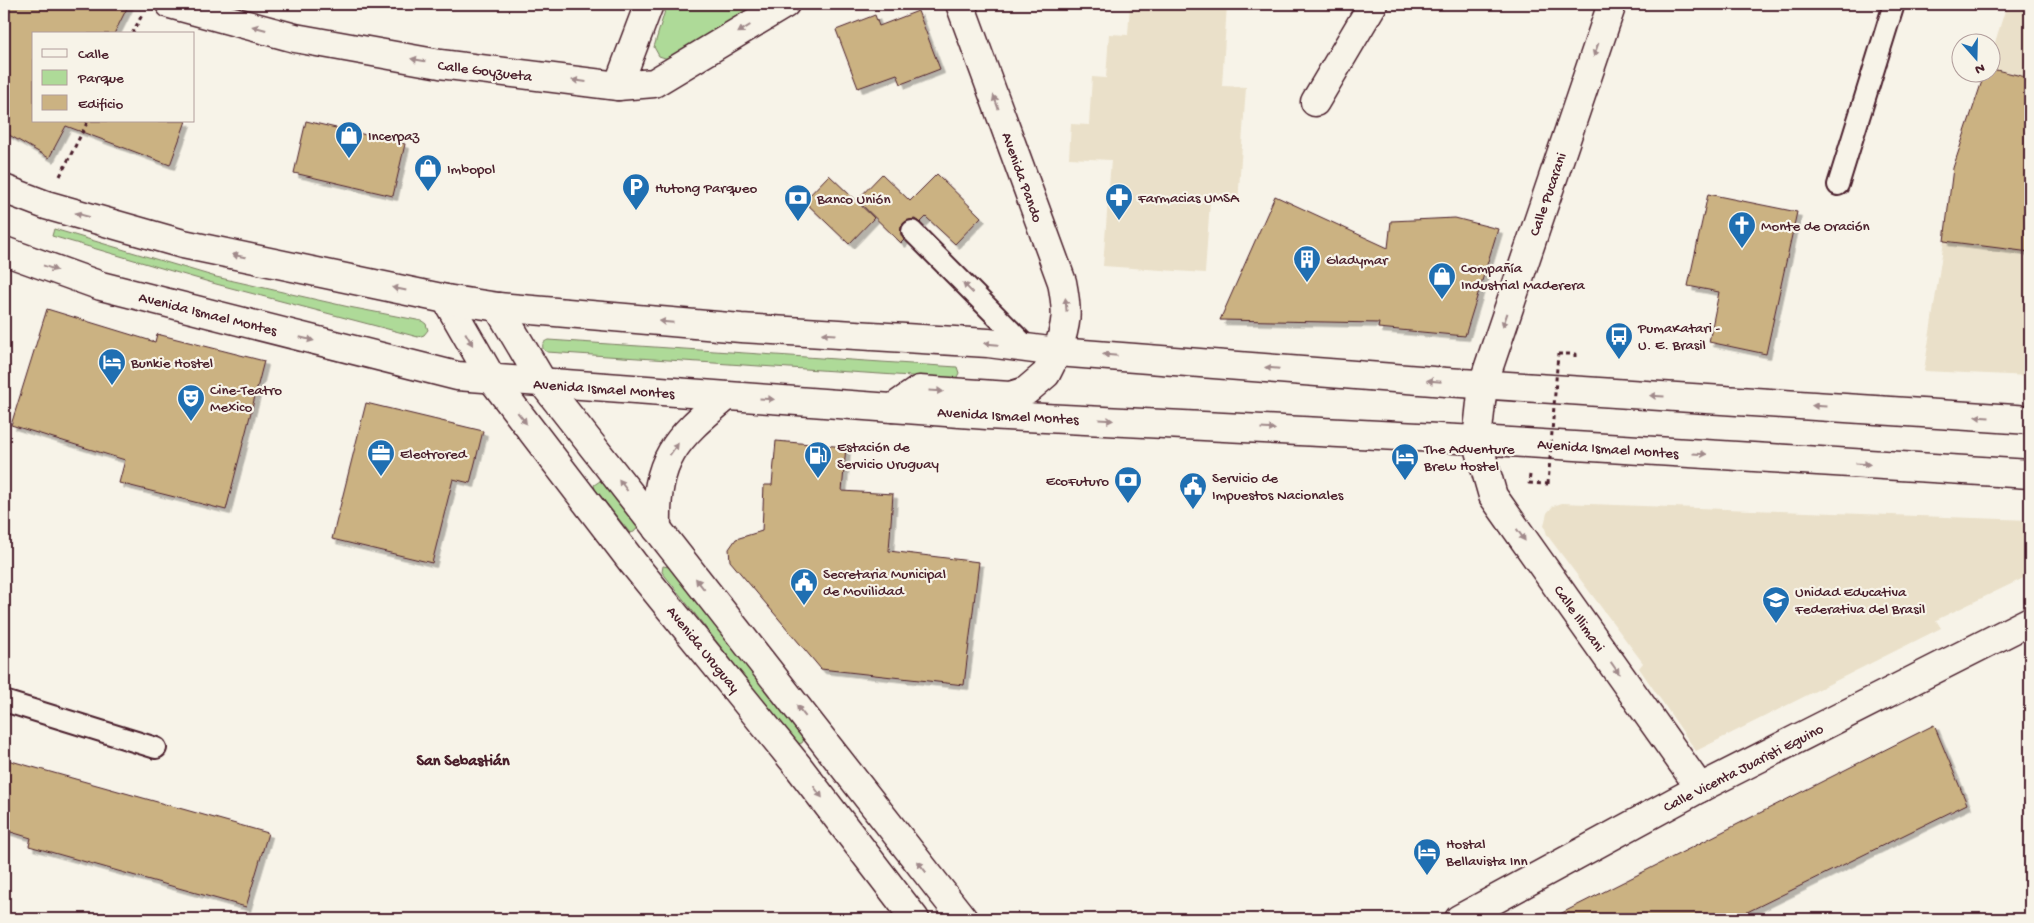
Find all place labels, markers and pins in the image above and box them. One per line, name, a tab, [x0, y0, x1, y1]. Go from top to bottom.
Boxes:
shop icon: Incerpaz	[334, 120, 364, 159]
place label: Incerpaz	[368, 128, 420, 146]
shop icon: Imbopol	[413, 153, 443, 192]
place label: Imbopol	[447, 161, 495, 179]
parking icon: Hutong Parqueo	[621, 172, 651, 211]
place label: Hutong Parqueo	[655, 180, 757, 198]
pharmacy icon: Farmacias UMSA	[1104, 182, 1134, 221]
bank icon: Banco Unión	[783, 183, 813, 222]
place label: Farmacias UMSA	[1137, 190, 1240, 208]
place label: Banco Unión	[816, 191, 891, 209]
church icon: Monte de Oración	[1727, 210, 1757, 249]
place label: Monte de Oración	[1761, 218, 1870, 236]
building icon: Gladymar	[1292, 244, 1322, 283]
place label: Gladymar	[1326, 252, 1389, 270]
place label: Compañía Industrial Maderera	[1461, 260, 1586, 295]
shop icon: Compañía Industrial Maderera	[1427, 261, 1457, 300]
place label: PumaKatari - U. E. Brasil	[1637, 320, 1720, 355]
bus stop icon: PumaKatari - U. E. Brasil	[1604, 321, 1634, 360]
hotel icon: Bunkie Hostel	[97, 347, 127, 386]
place label: Bunkie Hostel	[130, 355, 213, 373]
place label: Cine-Teatro Mexico	[210, 382, 282, 417]
theatre icon: Cine-Teatro Mexico	[176, 383, 206, 422]
office icon: Electrored	[366, 438, 396, 477]
place label: Estación de Servicio Uruguay	[837, 439, 939, 474]
fuel station icon: Estación de Servicio Uruguay	[803, 440, 833, 479]
place label: The Adventure Brew Hostel	[1423, 441, 1515, 476]
hotel icon: The Adventure Brew Hostel	[1390, 442, 1420, 481]
place label: Electrored	[400, 446, 468, 464]
bank icon: EcoFuturo	[1113, 465, 1143, 504]
place label: Servicio de Impuestos Nacionales	[1212, 470, 1344, 505]
public building icon: Servicio de Impuestos Nacionales	[1178, 471, 1208, 510]
place label: EcoFuturo	[1046, 473, 1109, 491]
place label: Secretaria Municipal de Movilidad	[823, 566, 946, 601]
public building icon: Secretaria Municipal de Movilidad	[789, 567, 819, 606]
place label: Unidad Educativa Federativa del Brasil	[1794, 584, 1925, 619]
school or university icon: Unidad Educativa Federativa del Brasil	[1761, 585, 1791, 624]
place label: Hostal Bellavista Inn	[1445, 836, 1528, 871]
hotel icon: Hostal Bellavista Inn	[1412, 837, 1442, 876]

